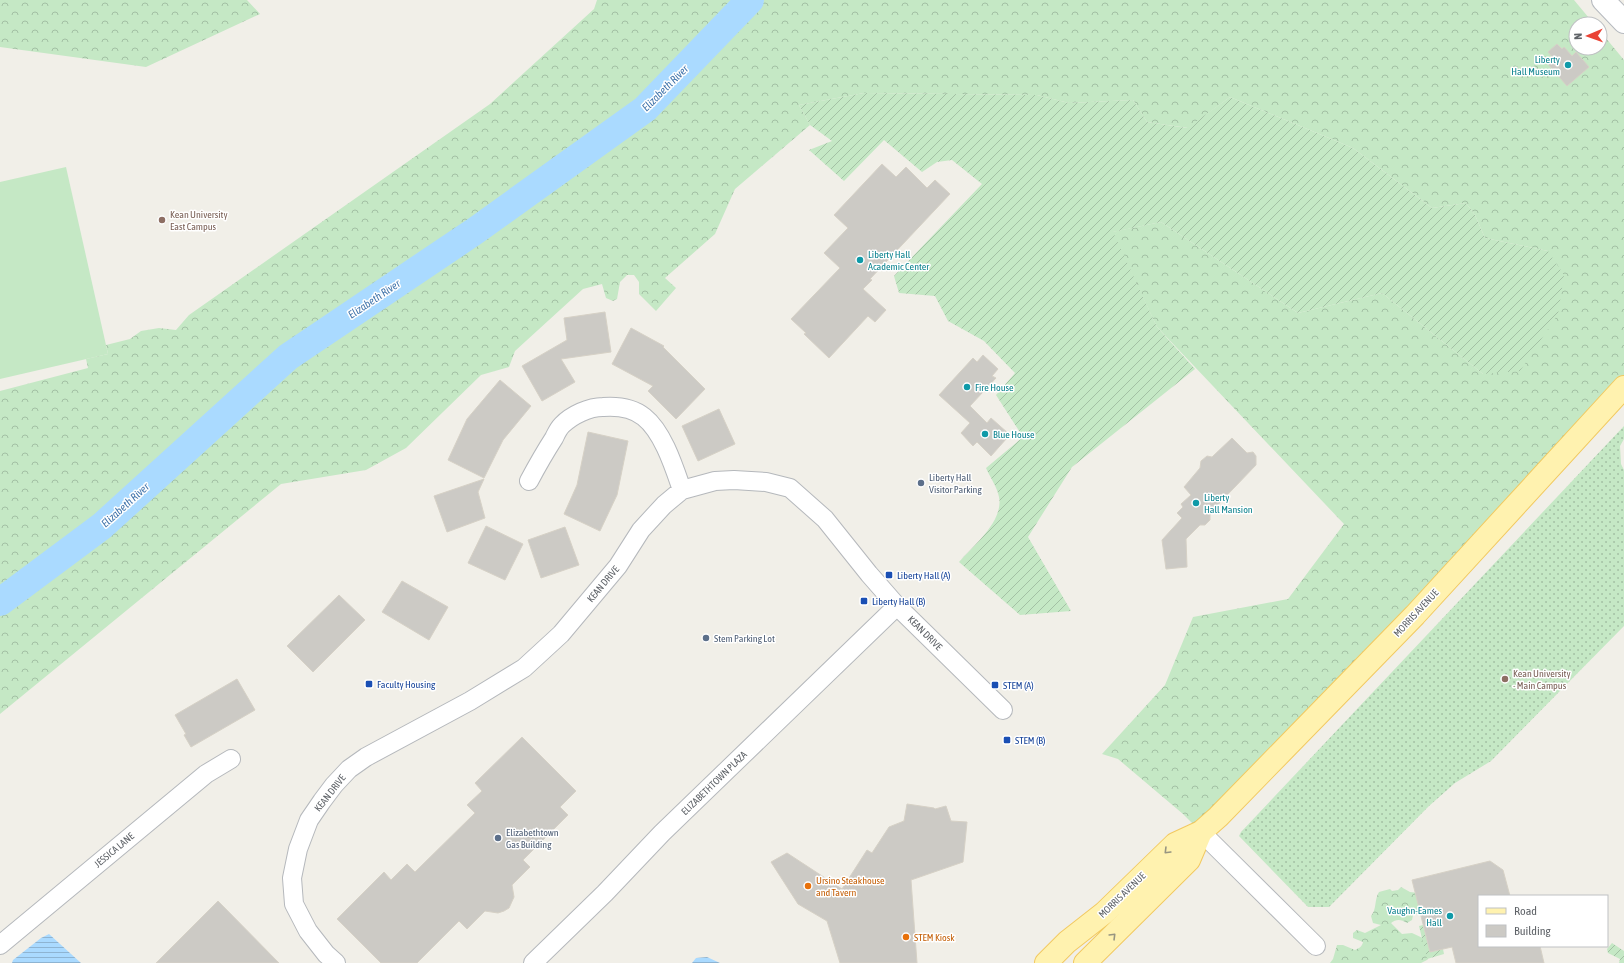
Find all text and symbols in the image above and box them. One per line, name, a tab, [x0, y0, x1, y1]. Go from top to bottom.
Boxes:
north arrow	[1568, 16, 1608, 56]
text: N	[1572, 33, 1584, 40]
place label: Liberty Hall Museum	[1511, 54, 1560, 77]
marker: Liberty Hall Museum	[1563, 60, 1573, 70]
water label: Elizabeth River	[640, 62, 691, 113]
place label: Kean University East Campus	[170, 209, 228, 232]
marker: Kean University East Campus	[157, 215, 167, 225]
place label: Liberty Hall Academic Center	[868, 249, 930, 272]
marker: Liberty Hall Academic Center	[855, 255, 865, 265]
water label: Elizabeth River	[346, 277, 403, 321]
marker: Fire House	[962, 382, 972, 392]
place label: Fire House	[975, 382, 1014, 393]
marker: Blue House	[980, 429, 990, 439]
place label: Blue House	[993, 429, 1035, 440]
place label: Liberty Hall Visitor Parking	[929, 472, 982, 495]
marker: Liberty Hall Visitor Parking	[916, 478, 926, 488]
water label: Elizabeth River	[99, 480, 152, 530]
place label: Liberty Hall Mansion	[1204, 492, 1253, 515]
marker: Liberty Hall Mansion	[1191, 498, 1201, 508]
street label: KEAN DRIVE	[585, 563, 622, 604]
marker: Liberty Hall (A)	[884, 570, 894, 580]
place label: Liberty Hall (A)	[897, 570, 951, 581]
street label: MORRIS AVENUE	[1391, 587, 1441, 639]
marker: Liberty Hall (B)	[859, 596, 869, 606]
place label: Liberty Hall (B)	[872, 596, 925, 607]
street label: KEAN DRIVE	[906, 614, 945, 653]
marker: Stem Parking Lot	[701, 633, 711, 643]
place label: Stem Parking Lot	[714, 633, 775, 644]
place label: Kean University - Main Campus	[1513, 668, 1571, 691]
marker: Kean University - Main Campus	[1500, 674, 1510, 684]
marker: Faculty Housing	[364, 679, 374, 689]
place label: Faculty Housing	[377, 679, 436, 690]
marker: STEM (A)	[990, 680, 1000, 690]
place label: STEM (A)	[1003, 680, 1034, 691]
marker: STEM (B)	[1002, 735, 1012, 745]
place label: STEM (B)	[1015, 735, 1045, 746]
street label: ELIZABETHTOWN PLAZA	[679, 749, 749, 817]
street label: KEAN DRIVE	[312, 772, 348, 814]
place label: Elizabethtown Gas Building	[506, 827, 559, 850]
street label: JESSICA LANE	[92, 830, 137, 870]
marker: Elizabethtown Gas Building	[493, 833, 503, 843]
one-way arrow	[1164, 846, 1172, 854]
street label: MORRIS AVENUE	[1096, 869, 1148, 920]
place label: Ursino Steakhouse and Tavern	[816, 875, 885, 898]
marker: Ursino Steakhouse and Tavern	[803, 881, 813, 891]
legend	[1478, 895, 1608, 947]
text: Road	[1514, 904, 1537, 918]
place label: Vaughn-Eames Hall	[1387, 905, 1442, 928]
marker: Vaughn-Eames Hall	[1445, 911, 1455, 921]
text: Building	[1514, 924, 1552, 938]
marker: STEM Kiosk	[901, 932, 911, 942]
place label: STEM Kiosk	[914, 932, 955, 943]
one-way arrow	[1108, 933, 1116, 941]

